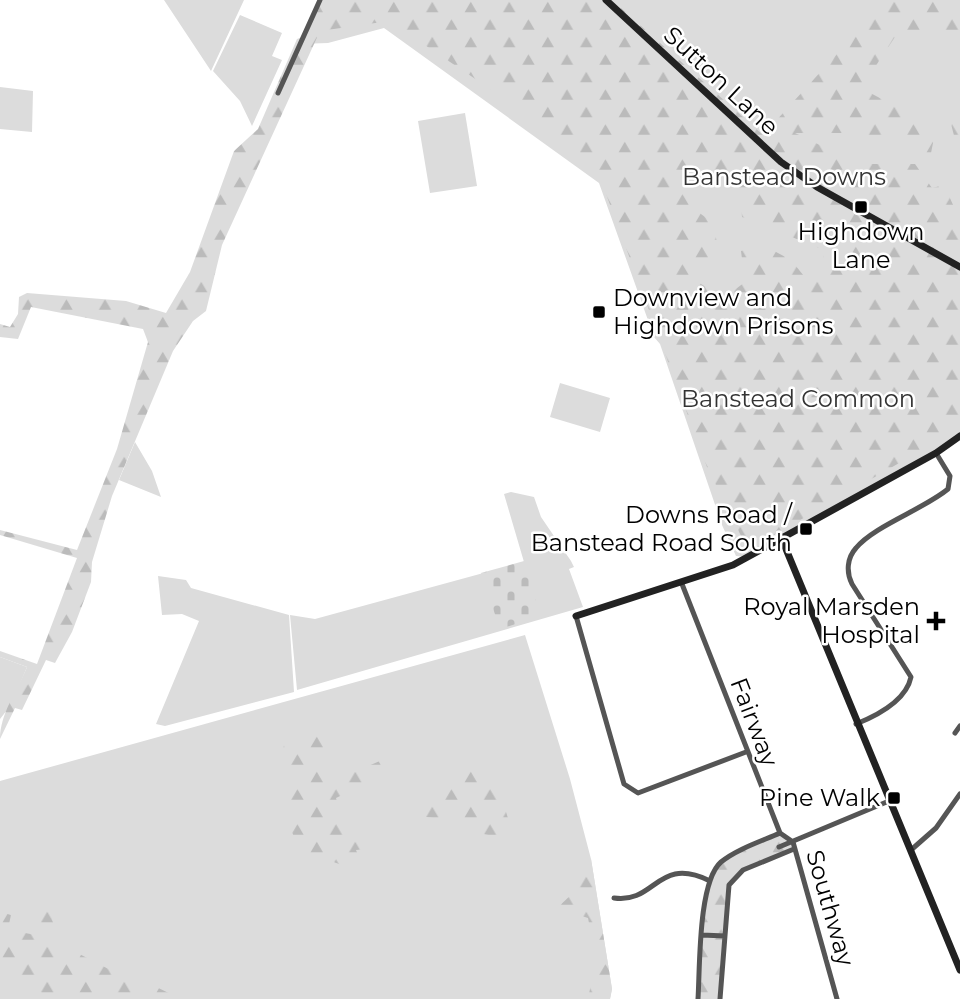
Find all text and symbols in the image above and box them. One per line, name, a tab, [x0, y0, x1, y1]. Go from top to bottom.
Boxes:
street label: Sutton Lane	[658, 20, 785, 141]
park label: Banstead Downs	[682, 162, 886, 191]
marker: Highdown Lane	[853, 199, 869, 215]
place label: Highdown Lane	[798, 217, 924, 274]
place label: Downview and Highdown Prisons	[613, 283, 833, 340]
marker: Downview and Highdown Prisons	[591, 304, 607, 320]
park label: Banstead Common	[681, 384, 915, 413]
place label: Downs Road / Banstead Road South	[531, 500, 793, 557]
marker: Downs Road / Banstead Road South	[798, 521, 814, 537]
place label: Royal Marsden Hospital	[743, 592, 920, 649]
marker: Royal Marsden Hospital	[926, 611, 946, 631]
street label: Fairway	[724, 673, 785, 770]
place label: Pine Walk	[759, 783, 881, 812]
marker: Pine Walk	[886, 790, 902, 806]
street label: Southway	[800, 847, 861, 969]

